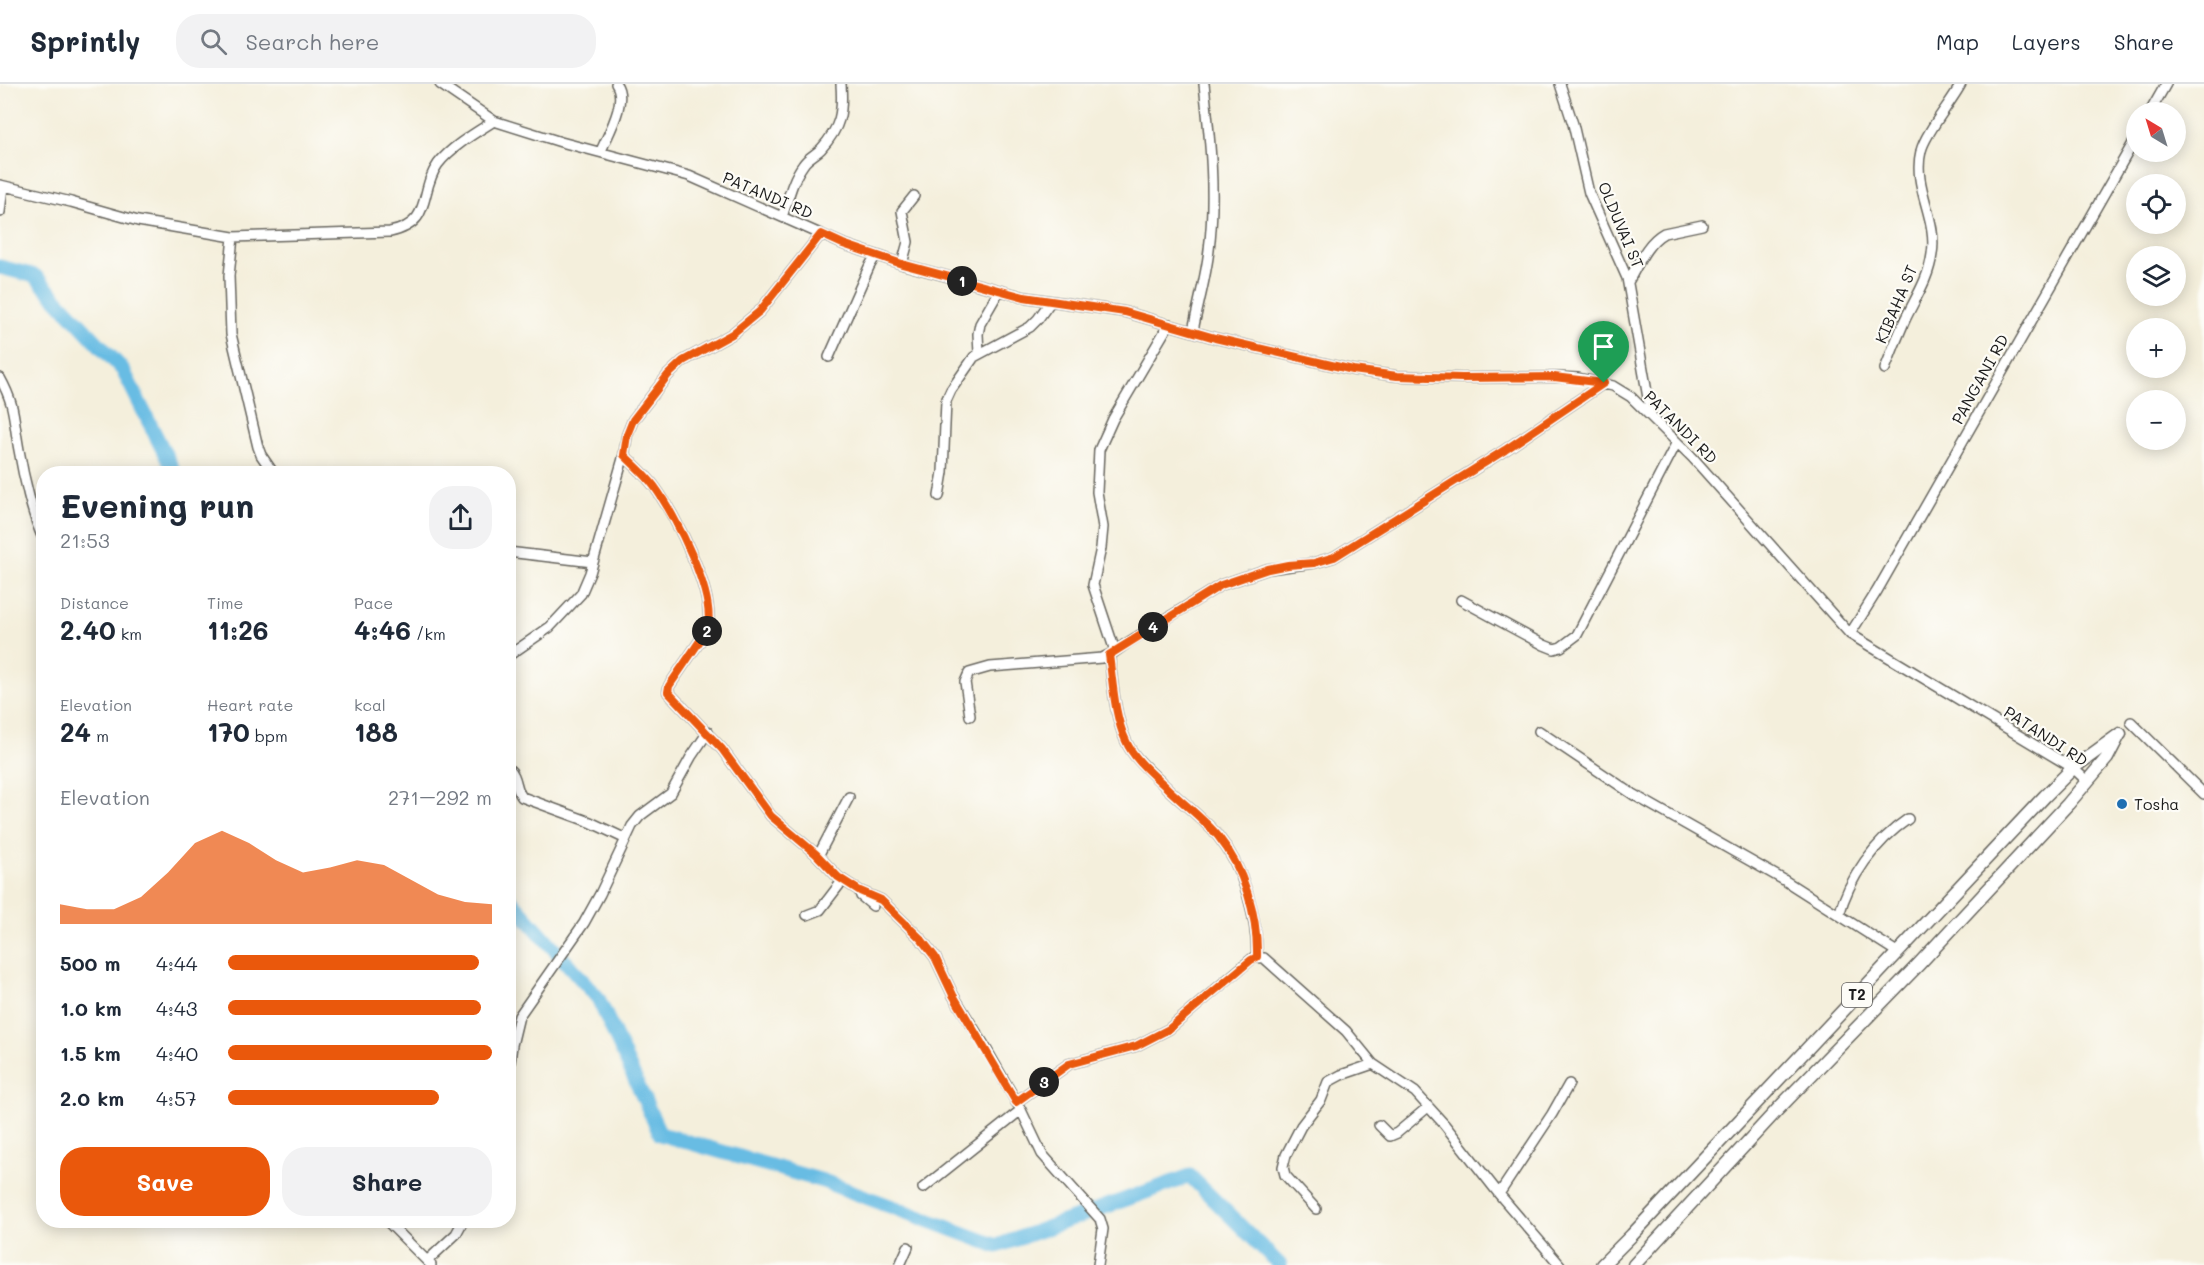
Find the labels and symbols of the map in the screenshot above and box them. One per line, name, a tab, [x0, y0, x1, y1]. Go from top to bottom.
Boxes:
north arrow	[2126, 102, 2186, 162]
street label: PATANDI RD	[720, 166, 816, 223]
street label: OLDUVAI ST	[1594, 178, 1649, 271]
street label: KIBAHA ST	[1870, 261, 1922, 346]
pin: 1	[947, 266, 977, 296]
pin	[1578, 321, 1629, 383]
street label: PANGANI RD	[1946, 330, 2013, 427]
street label: PATANDI RD	[1640, 385, 1723, 468]
pin: 4	[1138, 612, 1168, 642]
pin: 2	[692, 616, 722, 646]
street label: PATANDI RD	[2000, 701, 2092, 770]
place label: Tosha	[2134, 793, 2179, 814]
marker: Tosha	[2115, 797, 2129, 811]
road number: T2	[1842, 983, 1872, 1007]
pin: 3	[1029, 1067, 1059, 1097]

